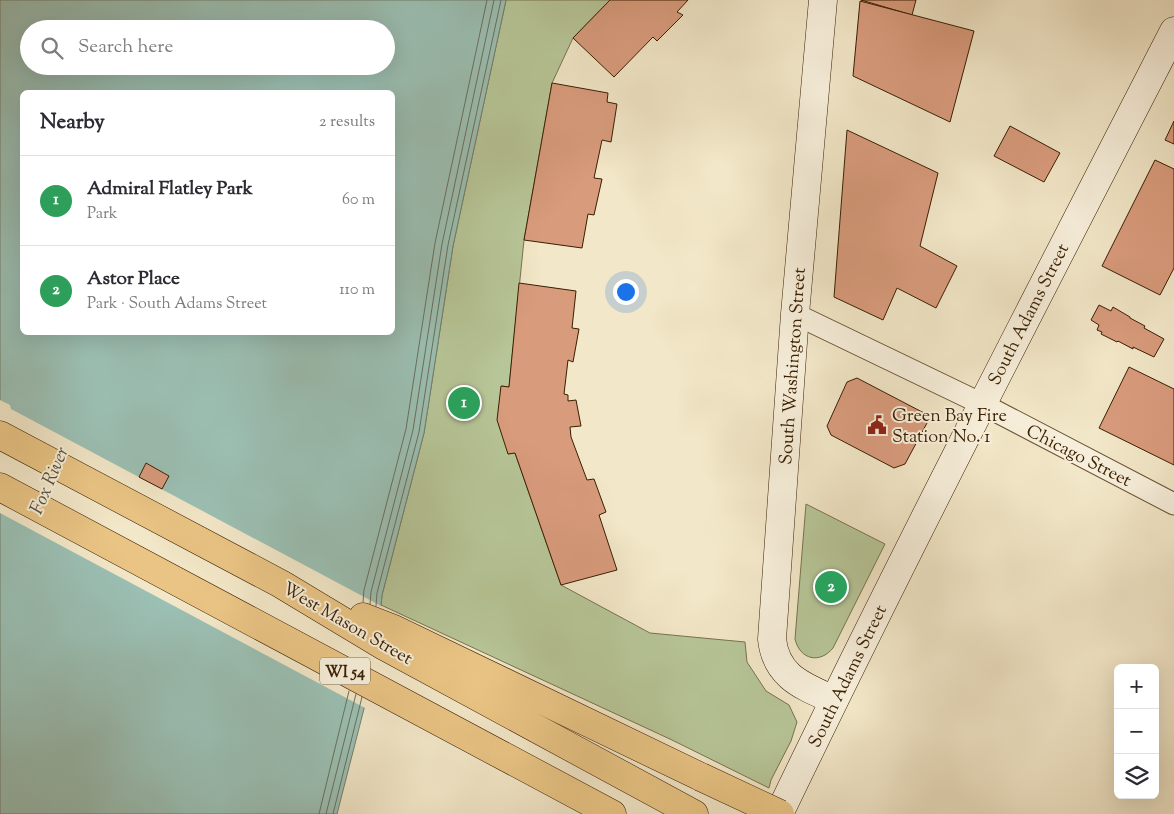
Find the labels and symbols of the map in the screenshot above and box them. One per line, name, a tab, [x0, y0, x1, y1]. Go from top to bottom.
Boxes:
street label: South Adams Street	[983, 240, 1077, 390]
street label: South Washington Street	[774, 267, 814, 466]
your location	[613, 279, 639, 305]
pin: 1	[448, 384, 480, 422]
place label: Green Bay Fire Station No. 1	[892, 404, 1007, 451]
public building icon: Green Bay Fire Station No. 1	[866, 414, 888, 436]
street label: Chicago Street	[1021, 419, 1135, 495]
water label: Fox River	[24, 443, 77, 519]
pin: 2	[815, 568, 847, 606]
street label: West Mason Street	[277, 577, 417, 673]
street label: South Adams Street	[803, 601, 895, 753]
road number: WI 54	[320, 658, 370, 684]

